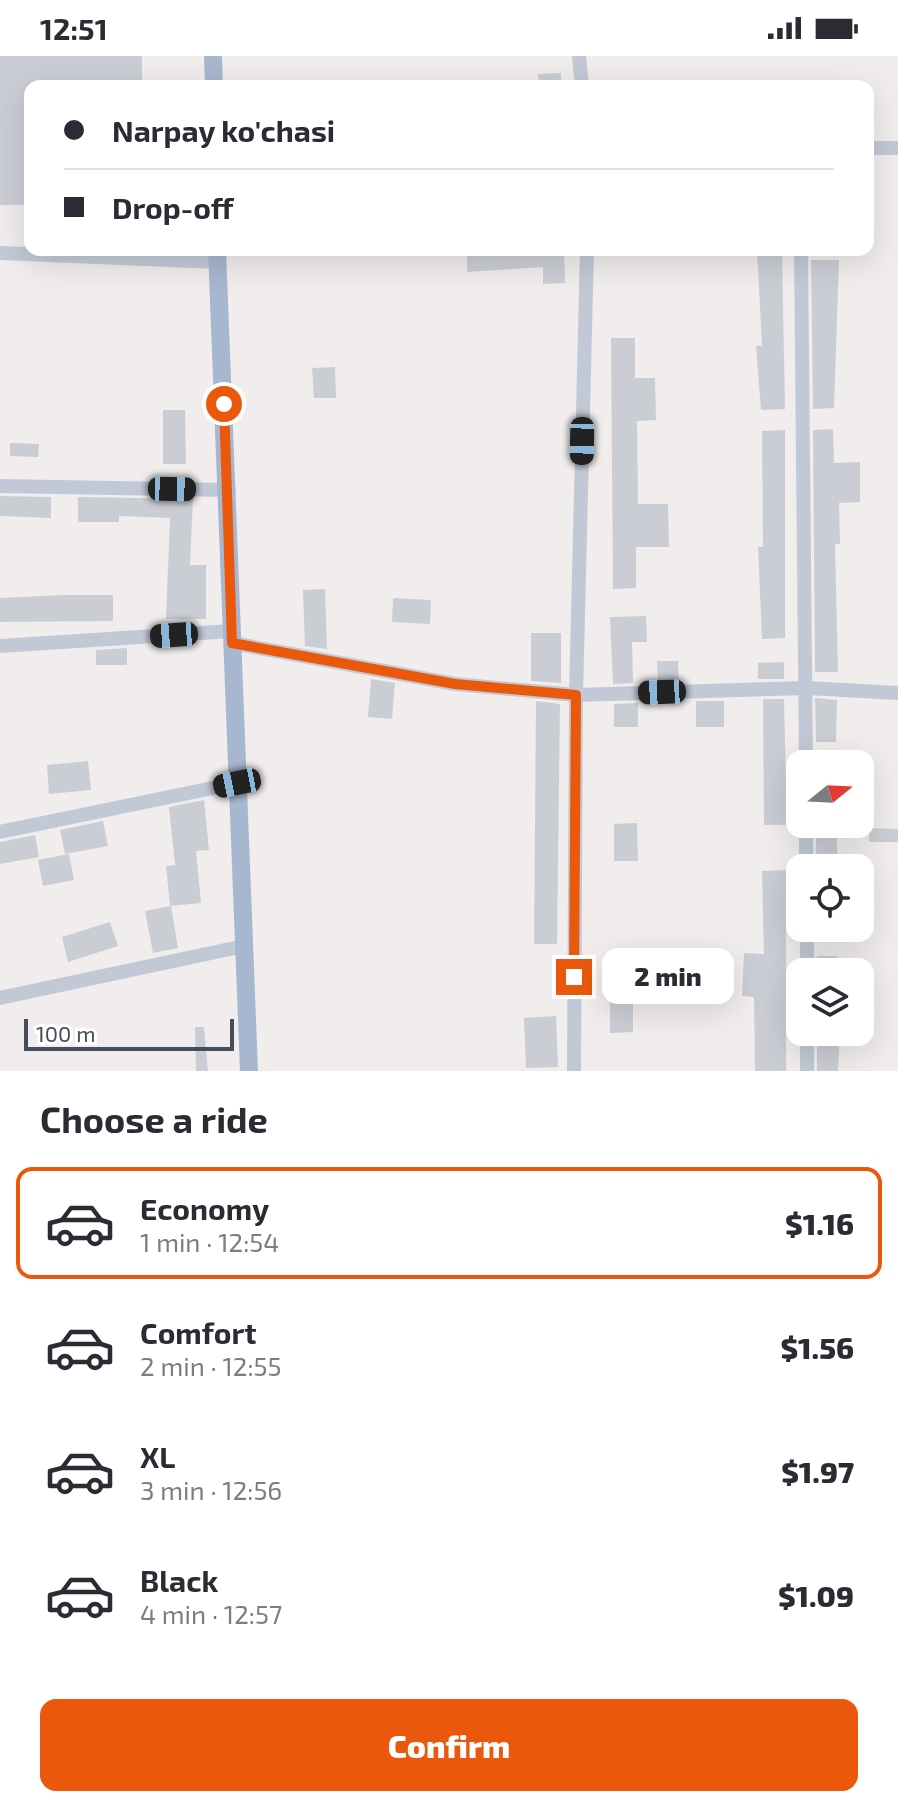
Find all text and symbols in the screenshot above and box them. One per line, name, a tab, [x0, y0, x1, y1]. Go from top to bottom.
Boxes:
text: 12:51	[40, 10, 108, 46]
text: Narpay ko'chasi	[112, 112, 335, 148]
text: Drop-off	[112, 189, 234, 225]
route start	[206, 386, 242, 422]
car	[570, 417, 594, 465]
car	[148, 477, 196, 501]
car	[149, 621, 199, 649]
car	[638, 679, 686, 705]
north arrow	[786, 750, 874, 838]
map controls	[786, 750, 874, 1046]
car	[211, 767, 263, 799]
button: locate	[786, 854, 874, 942]
callout: 2 min	[602, 949, 734, 1005]
button: layers	[786, 958, 874, 1046]
route end	[556, 959, 592, 995]
text: 2 min	[634, 960, 702, 991]
scale bar	[24, 1015, 234, 1051]
text: 100 m	[36, 1020, 95, 1046]
text: Choose a ride	[40, 1097, 268, 1140]
icon: car	[44, 1187, 116, 1259]
text: Economy	[140, 1190, 269, 1226]
text: $1.16	[785, 1205, 854, 1241]
text: 1 min · 12:54	[140, 1226, 279, 1257]
icon: car	[44, 1311, 116, 1383]
text: Comfort	[140, 1314, 257, 1350]
text: $1.56	[780, 1329, 854, 1365]
text: 2 min · 12:55	[140, 1350, 281, 1381]
icon: car	[44, 1435, 116, 1507]
text: XL	[140, 1438, 175, 1474]
text: $1.97	[781, 1453, 854, 1489]
text: 3 min · 12:56	[140, 1474, 282, 1505]
icon: car	[44, 1559, 116, 1631]
text: Black	[140, 1562, 218, 1598]
text: $1.09	[778, 1577, 854, 1613]
text: 4 min · 12:57	[140, 1598, 282, 1629]
button: Confirm	[40, 1699, 858, 1791]

